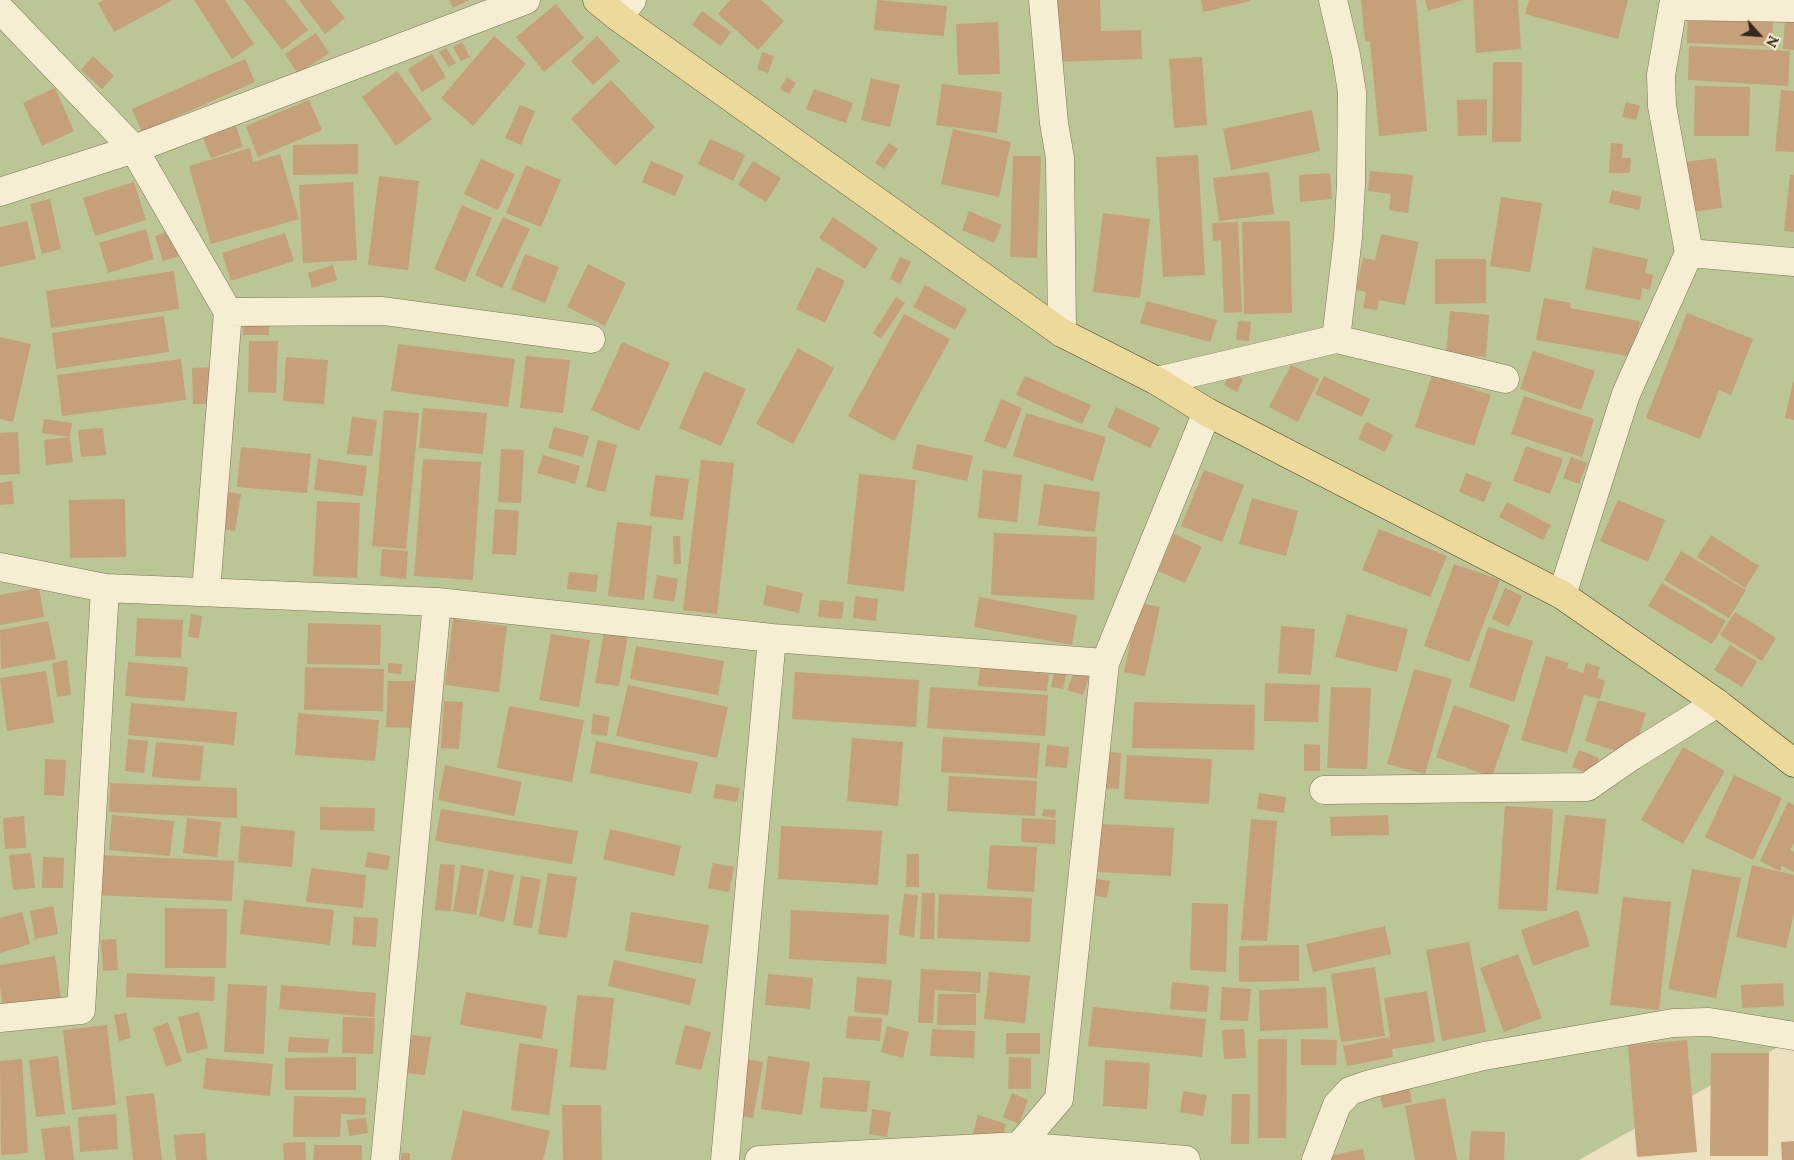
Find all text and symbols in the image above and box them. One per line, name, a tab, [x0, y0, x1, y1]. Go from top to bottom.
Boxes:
north arrow	[1734, 10, 1784, 60]
text: N	[1762, 33, 1783, 50]

